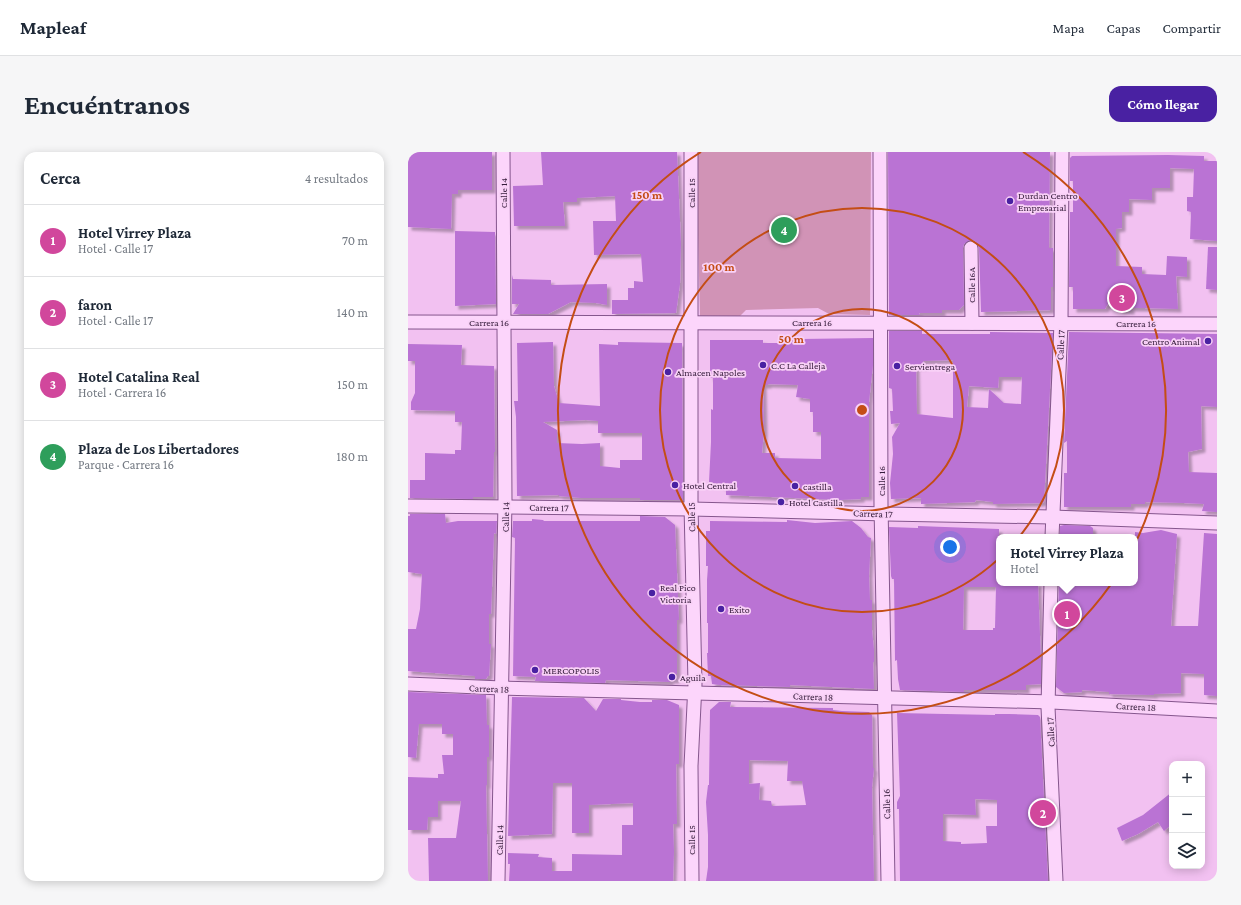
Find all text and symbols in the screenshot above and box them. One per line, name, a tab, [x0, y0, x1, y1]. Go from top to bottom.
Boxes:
text: Mapleaf	[20, 17, 86, 38]
text: Mapa	[1053, 20, 1085, 36]
text: Capas	[1107, 20, 1141, 36]
text: Compartir	[1163, 20, 1221, 36]
button: Cómo llegar	[1109, 86, 1217, 122]
text: Encuéntranos	[24, 89, 190, 120]
text: Cerca	[40, 169, 80, 188]
text: 4 resultados	[305, 171, 368, 186]
street label: Calle 14	[498, 178, 509, 208]
street label: Calle 15	[686, 178, 697, 208]
text: 150 m	[632, 188, 663, 202]
place label: Durdan Centro Empresarial	[1018, 190, 1078, 213]
marker: Durdan Centro Empresarial	[1005, 196, 1015, 206]
pin: 4	[771, 215, 797, 245]
text: Hotel Virrey Plaza	[78, 225, 191, 241]
text: 1	[51, 233, 55, 248]
text: 70 m	[342, 233, 368, 248]
text: Hotel · Calle 17	[78, 241, 153, 256]
text: 100 m	[703, 260, 736, 274]
street label: Calle 16A	[966, 267, 977, 303]
pin: 3	[1109, 283, 1135, 313]
text: faron	[78, 297, 112, 313]
text: 2	[50, 305, 56, 320]
text: 140 m	[337, 305, 368, 320]
text: Hotel · Calle 17	[78, 313, 153, 328]
street label: Carrera 16	[469, 317, 509, 328]
street label: Carrera 16	[792, 317, 832, 328]
street label: Carrera 16	[1116, 318, 1156, 329]
street label: Calle 17	[1054, 329, 1067, 360]
text: 50 m	[778, 332, 805, 346]
place label: Centro Animal	[1142, 336, 1200, 347]
marker: Centro Animal	[1203, 336, 1213, 346]
marker: C.C La Calleja	[758, 360, 768, 370]
place label: C.C La Calleja	[771, 360, 826, 372]
marker: Servientrega	[892, 361, 902, 371]
place label: Servientrega	[905, 361, 955, 372]
marker: Almacen Napoles	[663, 367, 673, 377]
place label: Almacen Napoles	[676, 367, 745, 378]
text: Hotel Catalina Real	[78, 369, 200, 385]
text: 3	[50, 377, 56, 392]
text: 150 m	[337, 377, 368, 392]
text: Hotel · Carrera 16	[78, 385, 166, 400]
centre of rings	[855, 403, 869, 417]
text: Plaza de Los Libertadores	[78, 441, 239, 457]
text: 4	[49, 449, 57, 464]
text: 180 m	[336, 449, 368, 464]
text: Parque · Carrera 16	[78, 457, 174, 472]
street label: Calle 16	[876, 466, 887, 496]
marker: Hotel Central	[670, 480, 680, 490]
place label: Hotel Central	[683, 480, 737, 491]
marker: castilla	[790, 481, 800, 491]
place label: castilla	[803, 481, 832, 492]
marker: Hotel Castilla	[776, 497, 786, 507]
place label: Hotel Castilla	[789, 497, 843, 508]
street label: Calle 14	[500, 502, 511, 532]
street label: Carrera 17	[529, 502, 569, 513]
street label: Calle 15	[686, 502, 697, 532]
street label: Carrera 17	[853, 507, 893, 520]
popup	[996, 534, 1138, 586]
your location	[940, 537, 960, 557]
text: Hotel Virrey Plaza	[1010, 545, 1124, 561]
text: Hotel	[1010, 561, 1039, 576]
place label: Real Pico Victoria	[660, 582, 696, 605]
marker: Real Pico Victoria	[647, 588, 657, 598]
pin: 1	[1054, 599, 1080, 629]
marker: Exito	[716, 604, 726, 614]
place label: Exito	[729, 604, 750, 615]
marker: MERCOPOLIS	[530, 665, 540, 675]
place label: MERCOPOLIS	[543, 665, 599, 676]
marker: Aguila	[667, 672, 677, 682]
place label: Aguila	[680, 672, 706, 683]
street label: Carrera 18	[469, 682, 509, 695]
street label: Carrera 18	[793, 690, 833, 703]
street label: Carrera 18	[1116, 700, 1156, 713]
street label: Calle 17	[1044, 716, 1057, 747]
map controls	[1169, 761, 1205, 869]
button: +	[1169, 761, 1205, 797]
street label: Calle 16	[881, 789, 892, 819]
button: −	[1169, 797, 1205, 833]
pin: 2	[1030, 798, 1056, 828]
street label: Calle 14	[494, 825, 505, 855]
street label: Calle 15	[686, 825, 697, 855]
button: layers	[1169, 833, 1205, 869]

